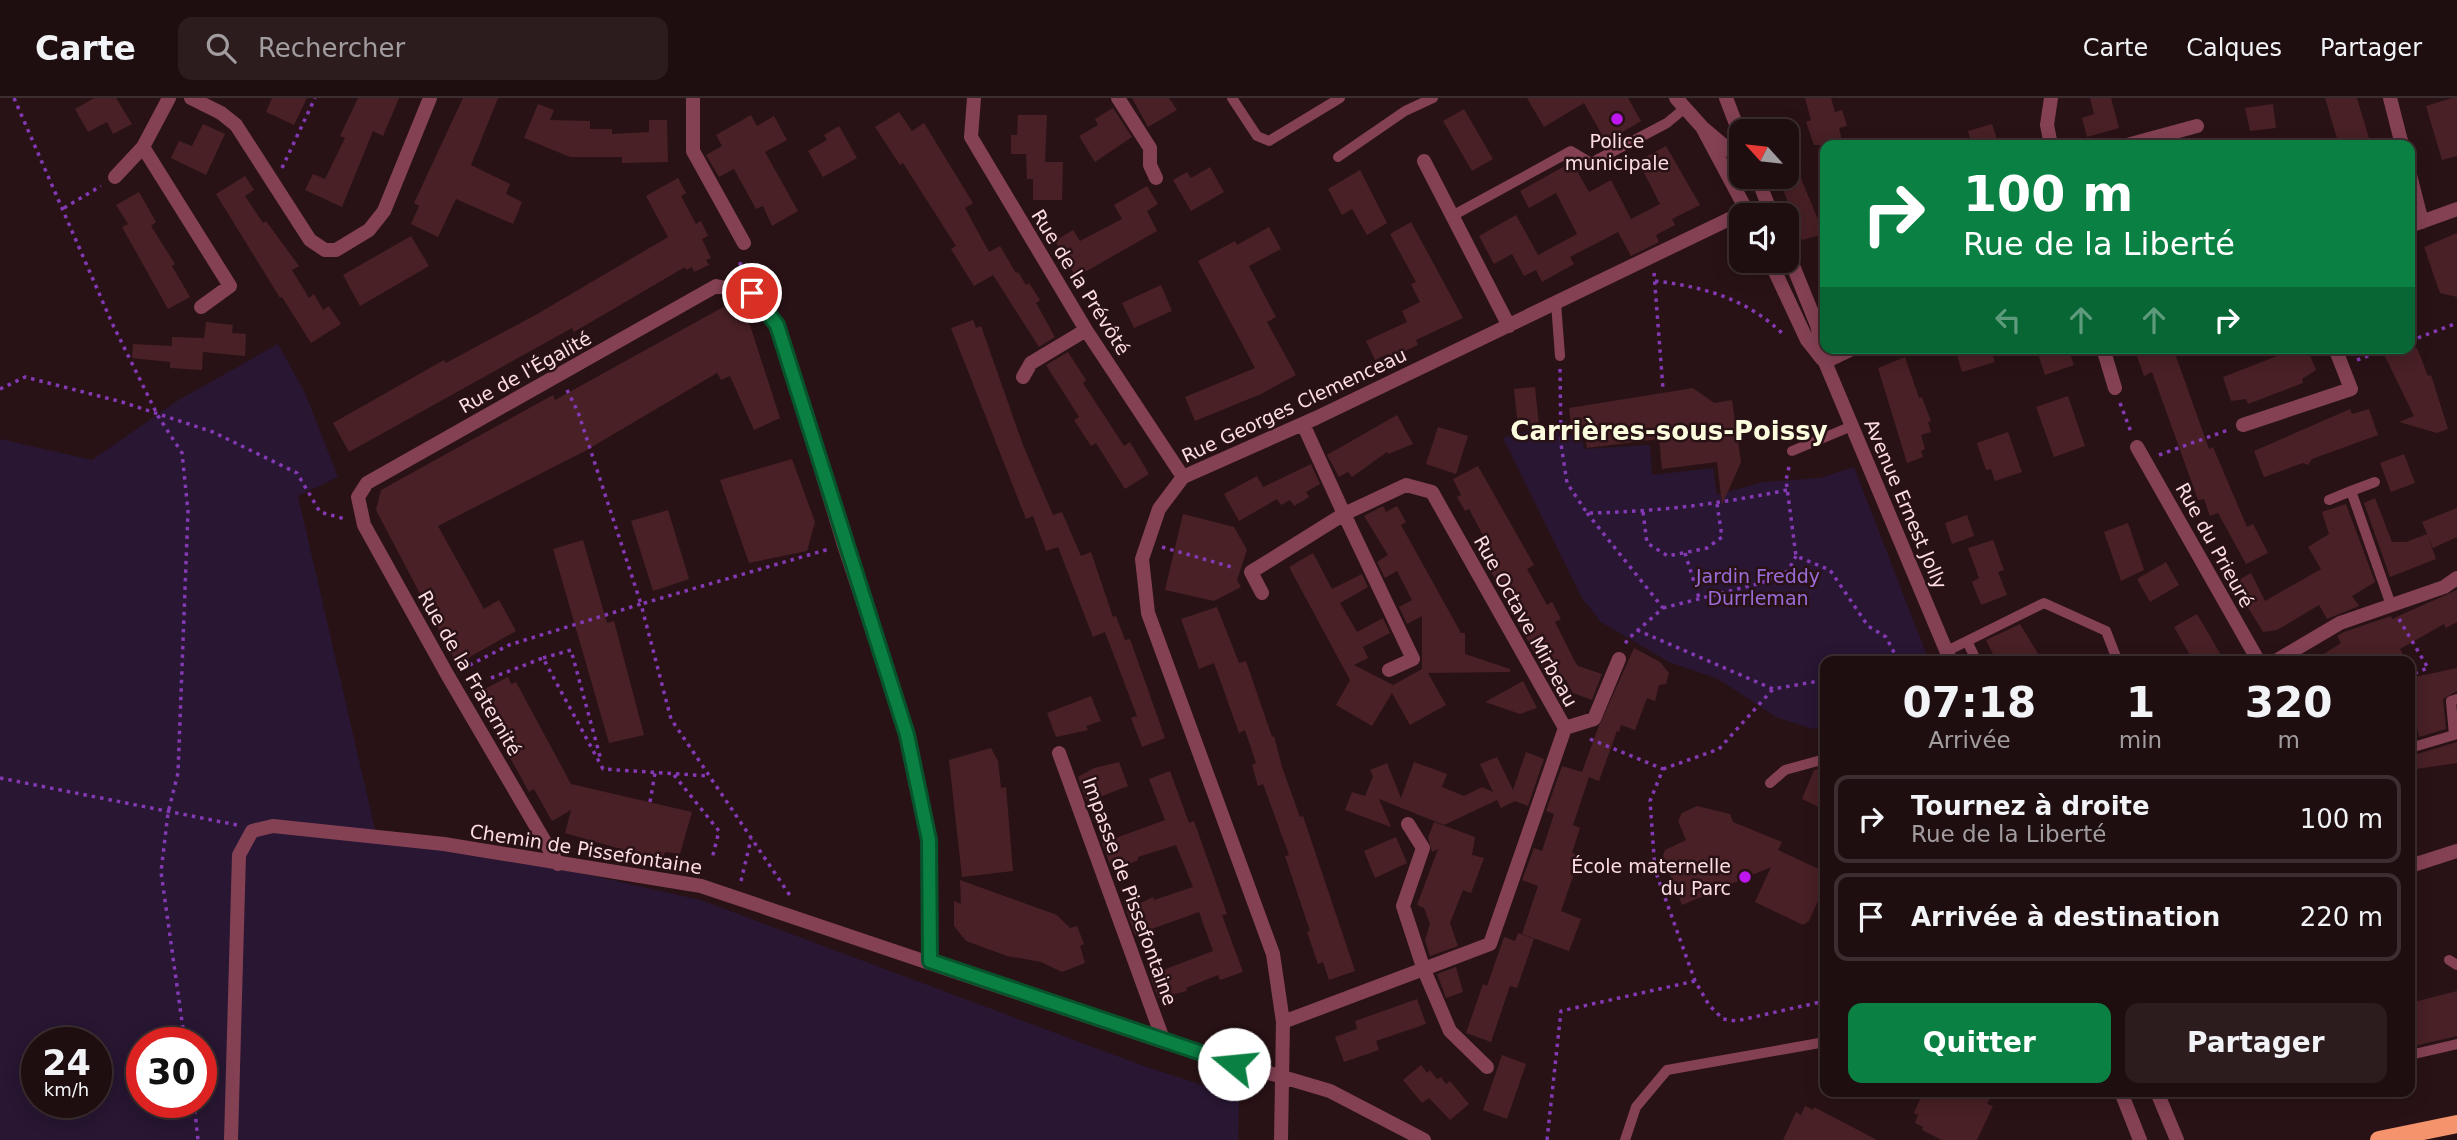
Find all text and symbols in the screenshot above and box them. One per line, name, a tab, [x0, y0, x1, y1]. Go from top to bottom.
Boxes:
search box	[178, 17, 668, 80]
text: Carte	[35, 29, 136, 68]
icon: search	[202, 29, 240, 67]
text: Rechercher	[258, 33, 405, 63]
text: Carte	[2083, 34, 2148, 62]
text: Calques	[2186, 34, 2282, 62]
text: Partager	[2320, 34, 2422, 62]
marker: Police municipale	[1609, 111, 1625, 127]
north arrow	[1729, 119, 1799, 189]
map controls	[1729, 119, 1799, 273]
place label: Police municipale	[1565, 130, 1669, 174]
text: 100 m	[1963, 166, 2133, 223]
icon: right	[1848, 168, 1939, 259]
button: sound	[1729, 203, 1799, 273]
street label: Rue de la Prévôté	[1027, 205, 1135, 359]
text: Rue de la Liberté	[1963, 225, 2235, 263]
pin	[722, 263, 782, 323]
icon: arrive	[733, 274, 771, 312]
icon: left	[1989, 301, 2027, 339]
icon: ahead	[2062, 301, 2100, 339]
icon: ahead	[2135, 301, 2173, 339]
icon: right	[2208, 301, 2246, 339]
street label: Rue de l'Égalité	[455, 327, 595, 417]
street label: Rue Georges Clemenceau	[1178, 343, 1410, 467]
district label: Carrières-sous-Poissy	[1510, 416, 1828, 446]
street label: Avenue Ernest Jolly	[1860, 416, 1952, 592]
street label: Rue du Prieuré	[2172, 479, 2258, 611]
street label: Rue Octave Mirbeau	[1470, 531, 1582, 711]
park label: Jardin Freddy Durrleman	[1695, 565, 1820, 609]
street label: Rue de la Fraternité	[414, 587, 526, 759]
text: 07:18	[1903, 678, 2036, 727]
text: 1	[2126, 678, 2155, 727]
text: 320	[2245, 678, 2332, 727]
text: Arrivée	[1928, 727, 2011, 753]
text: min	[2119, 727, 2162, 753]
text: m	[2277, 727, 2300, 753]
street label: Impasse de Pissefontaine	[1078, 774, 1182, 1008]
text: Tournez à droite	[1911, 791, 2150, 821]
icon: right	[1852, 800, 1890, 838]
text: 100 m	[2300, 804, 2383, 834]
street label: Chemin de Pissefontaine	[468, 820, 704, 878]
text: Rue de la Liberté	[1911, 821, 2106, 847]
place label: École maternelle du Parc	[1571, 855, 1731, 899]
marker: École maternelle du Parc	[1737, 869, 1753, 885]
icon: arrive	[1852, 898, 1890, 936]
text: Arrivée à destination	[1911, 902, 2220, 932]
text: 220 m	[2300, 902, 2383, 932]
button: Quitter	[1848, 1003, 2111, 1083]
button: Partager	[2125, 1003, 2387, 1083]
speed limit sign: 30	[126, 1027, 217, 1118]
position arrow	[1197, 1027, 1271, 1101]
text: 24	[42, 1043, 91, 1083]
text: km/h	[44, 1079, 89, 1100]

